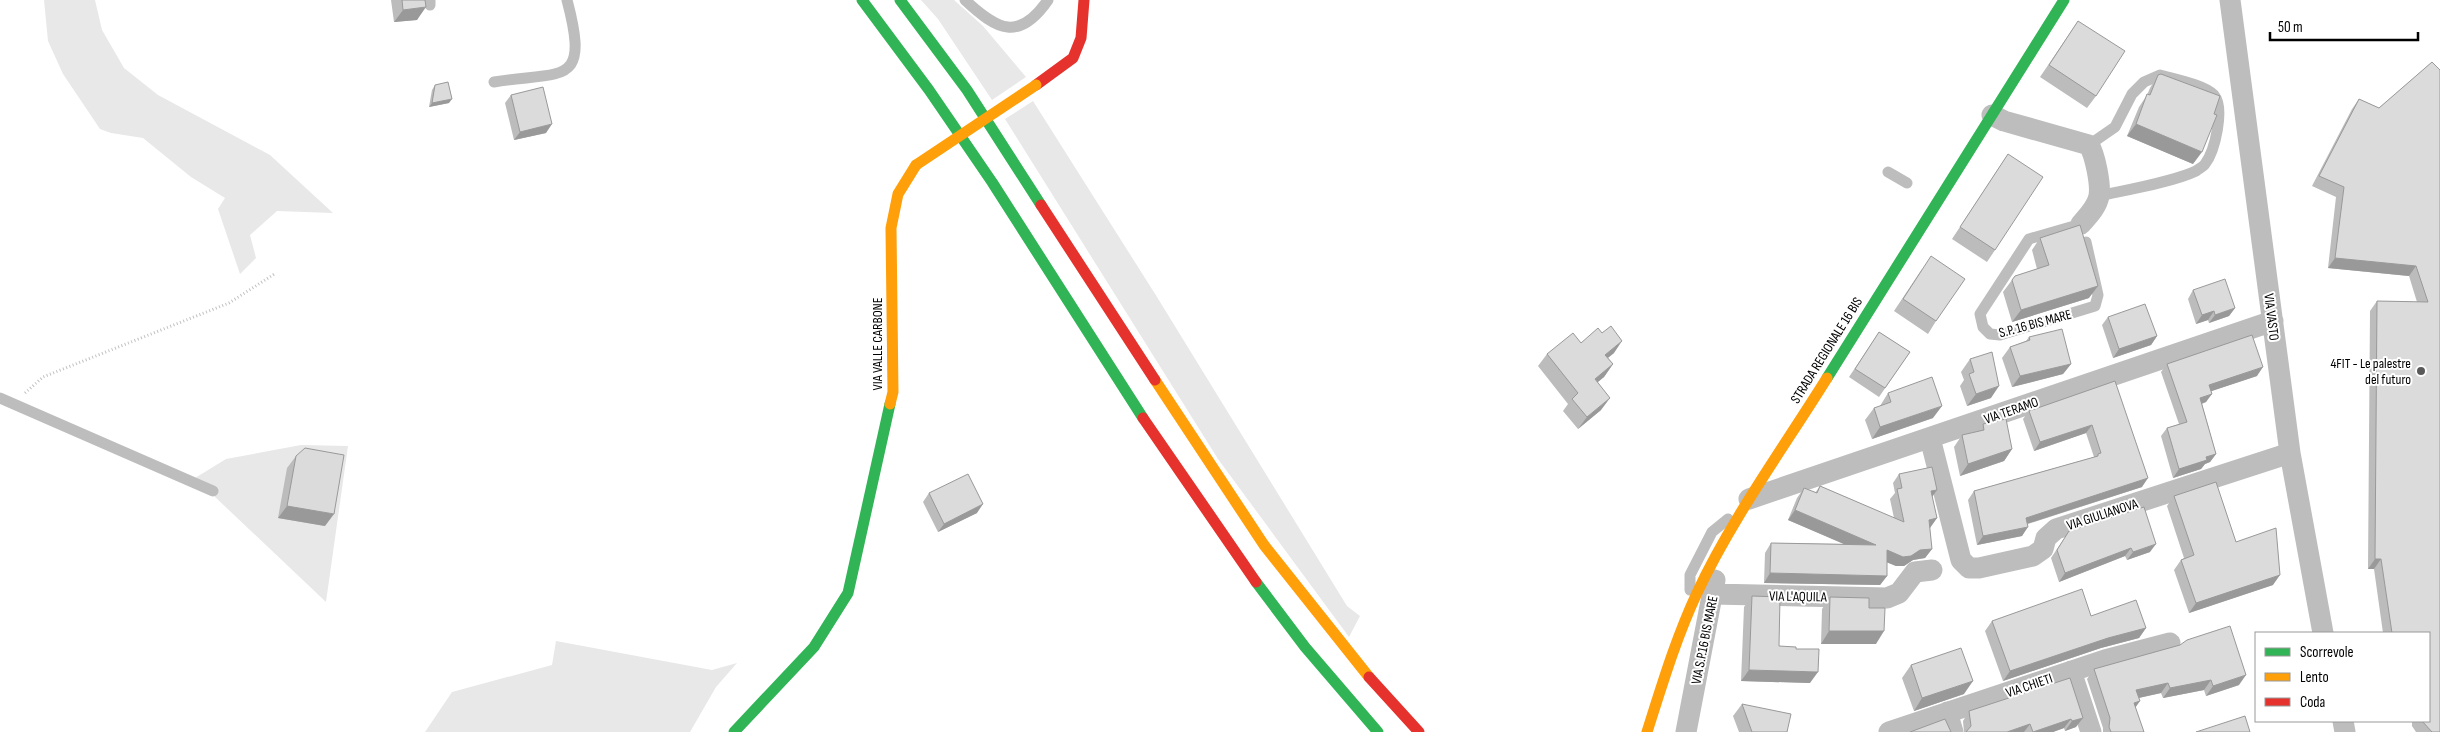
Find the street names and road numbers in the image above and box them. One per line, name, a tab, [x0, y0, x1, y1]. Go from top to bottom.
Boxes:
street label: VIA VASTO	[2260, 292, 2283, 342]
street label: STRADA REGIONALE 16 BIS	[1787, 294, 1866, 407]
street label: VIA VALLE CARBONE	[869, 297, 886, 390]
street label: S.P. 16 BIS MARE	[1997, 306, 2074, 341]
street label: VIA TERAMO	[1982, 393, 2041, 428]
street label: VIA GIULIANOVA	[2064, 495, 2141, 534]
street label: VIA L'AQUILA	[1769, 587, 1828, 606]
street label: VIA S.P.16 BIS MARE	[1688, 594, 1721, 686]
street label: VIA CHIETI	[2004, 670, 2055, 701]

